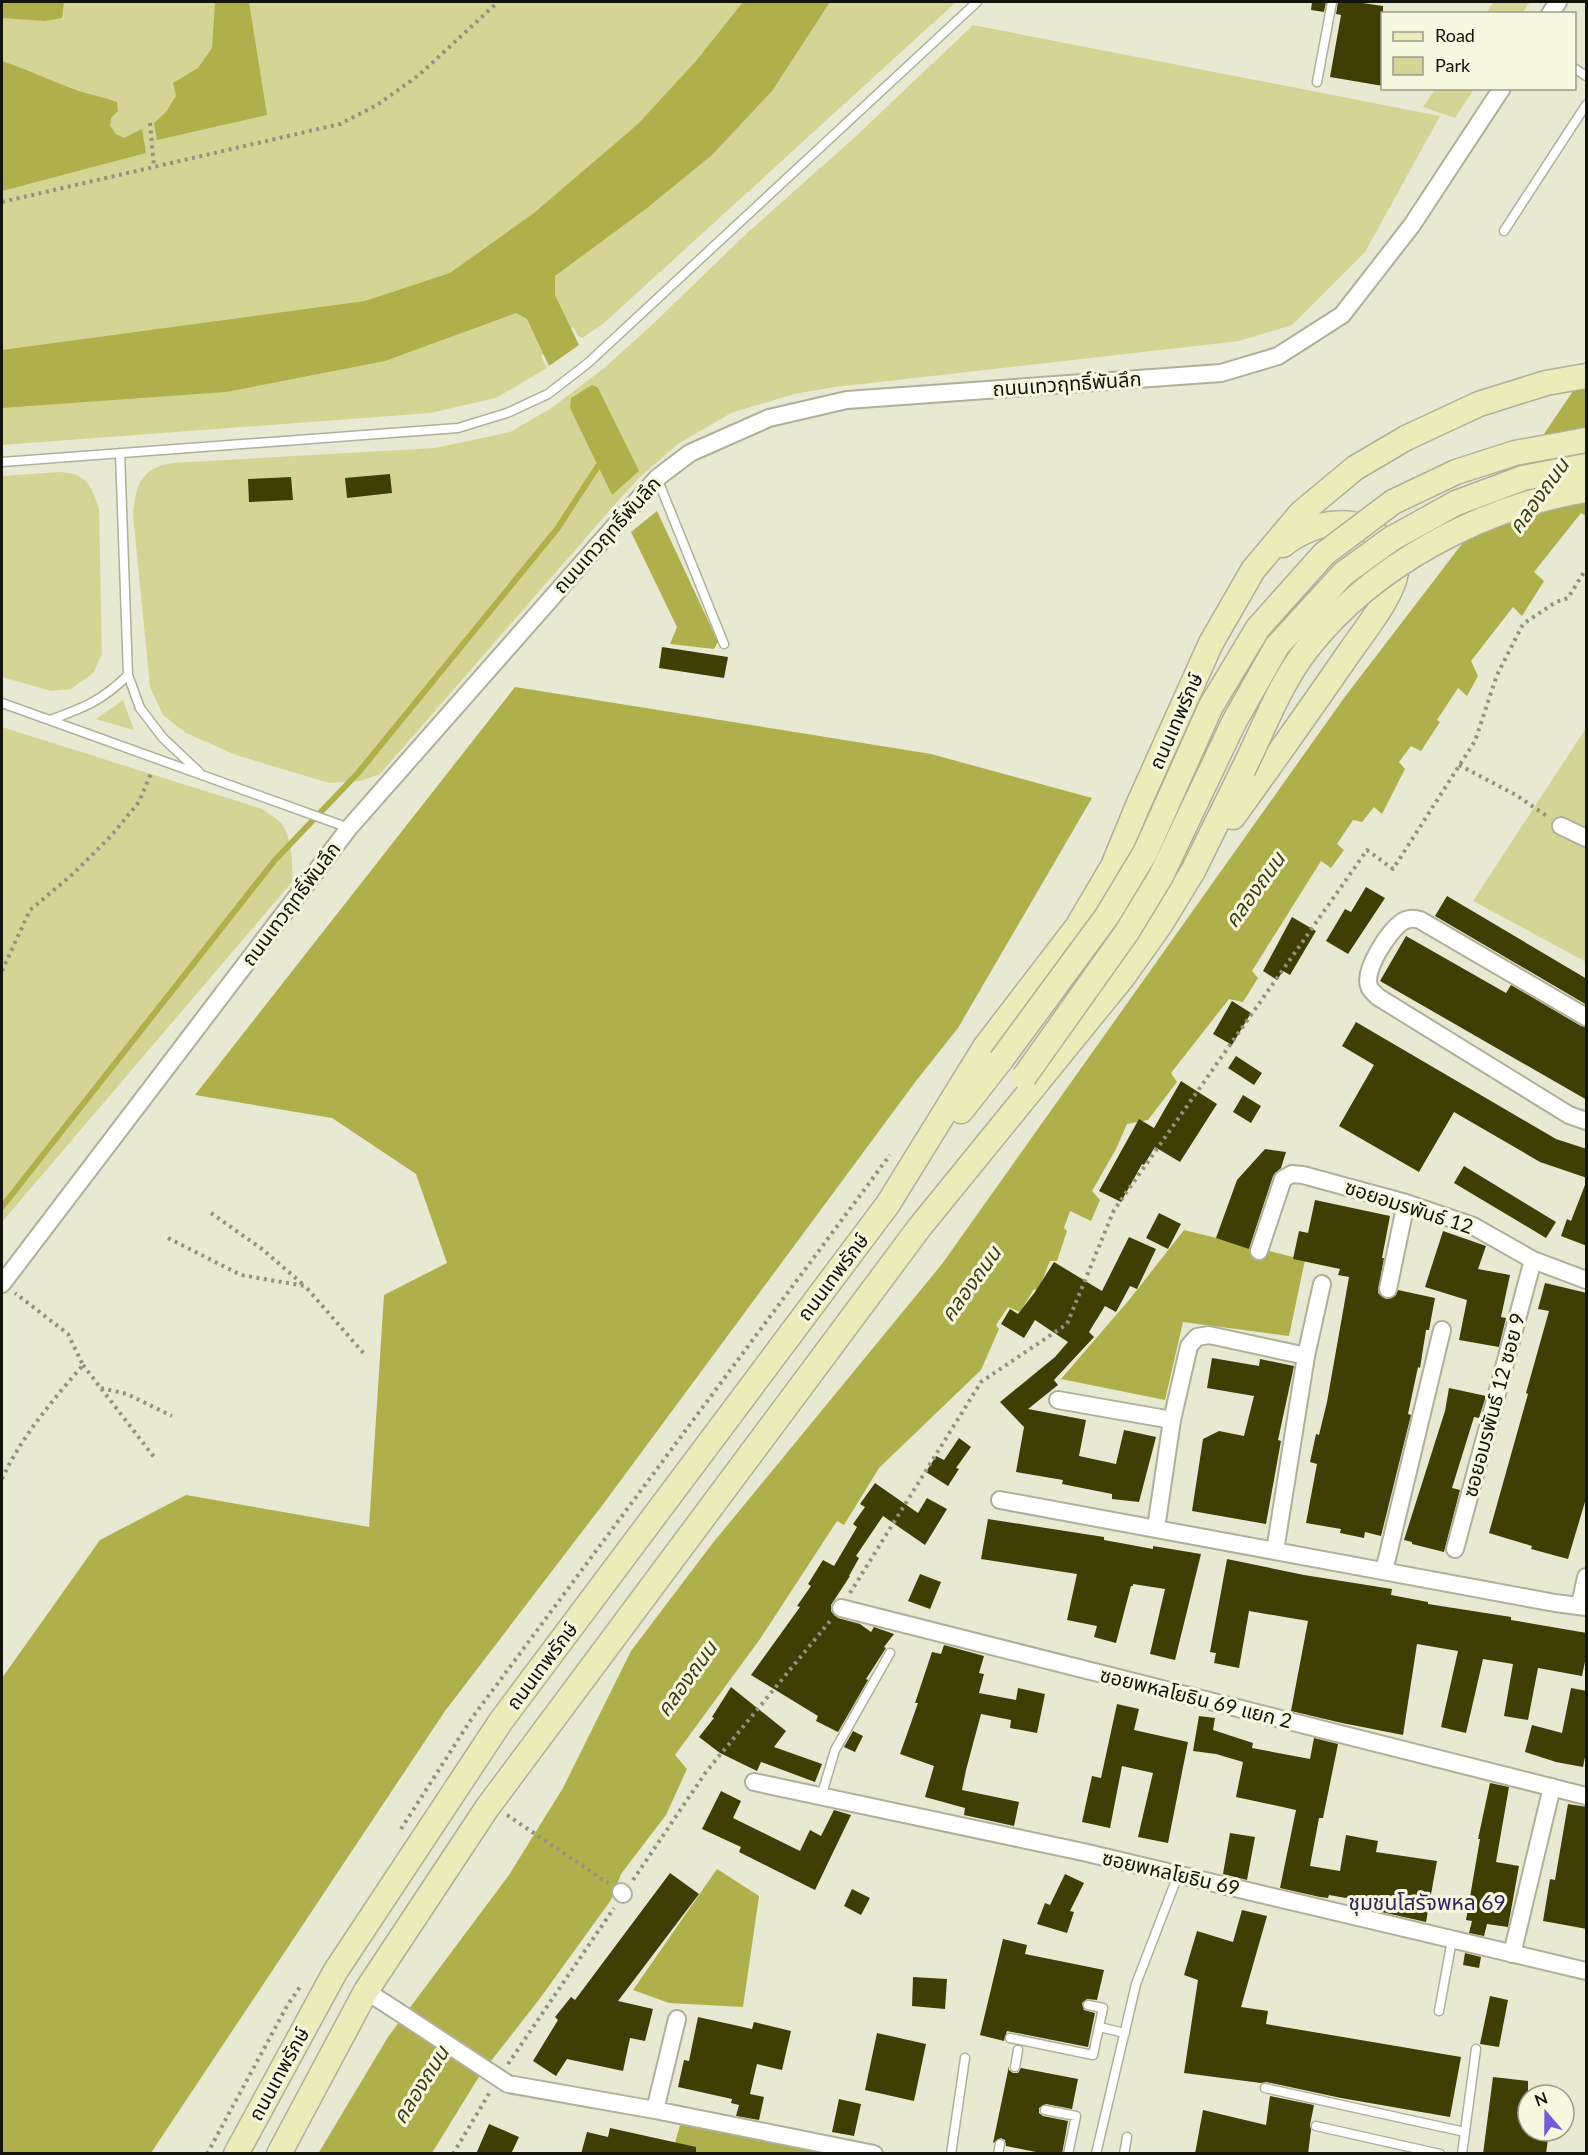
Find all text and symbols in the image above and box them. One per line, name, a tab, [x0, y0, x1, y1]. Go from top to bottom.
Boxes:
legend	[1381, 12, 1576, 90]
text: Road	[1435, 24, 1475, 46]
text: Park	[1435, 54, 1471, 76]
street label: ถนนเทวฤทธิ์พันลึก	[992, 366, 1142, 400]
water label: คลองถนน	[1502, 452, 1574, 537]
street label: ถนนเทวฤทธิ์พันลึก	[547, 471, 665, 598]
street label: ถนนเทพรักษ์	[1143, 668, 1207, 773]
street label: ถนนเทวฤทธิ์พันลึก	[236, 837, 345, 970]
water label: คลองถนน	[1218, 846, 1290, 931]
street label: ซอยอมรพันธ์ 12	[1342, 1174, 1476, 1238]
street label: ถนนเทพรักษ์	[792, 1228, 873, 1325]
water label: คลองถนน	[934, 1240, 1006, 1325]
street label: ซอยอมรพันธ์ 12 ซอย 9	[1457, 1310, 1529, 1499]
street label: ถนนเทพรักษ์	[501, 1617, 582, 1714]
water label: คลองถนน	[650, 1635, 722, 1720]
street label: ซอยพหลโยธิน 69 แยก 2	[1098, 1662, 1295, 1732]
street label: ซอยพหลโยธิน 69	[1100, 1845, 1242, 1900]
district label: ชุมชนโสรัจพหล 69	[1348, 1889, 1506, 1916]
street label: ถนนเทพรักษ์	[243, 2022, 314, 2124]
water label: คลองถนน	[386, 2040, 454, 2128]
north arrow	[1516, 2083, 1576, 2143]
text: N	[1532, 2087, 1550, 2109]

